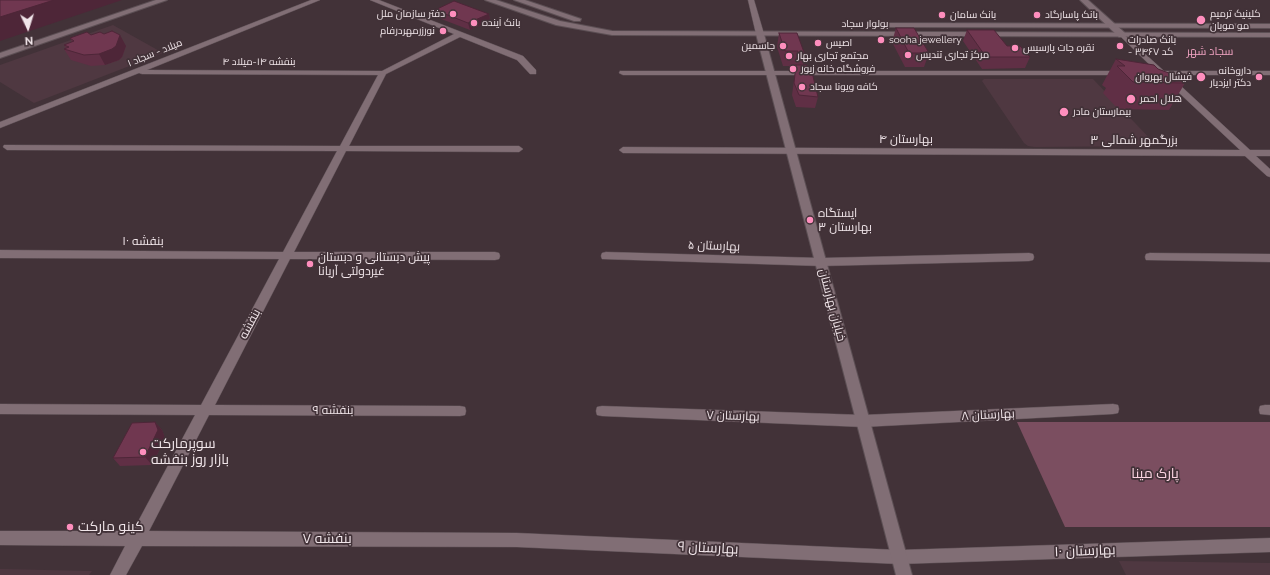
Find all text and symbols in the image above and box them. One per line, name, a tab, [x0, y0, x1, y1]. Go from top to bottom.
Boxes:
north arrow	[8, 8, 48, 48]
place label: دفتر سازمان ملل	[377, 8, 445, 20]
place label: کلینیک ترمیم مو موبان	[1210, 8, 1260, 32]
marker: دفتر سازمان ملل	[448, 9, 458, 19]
place label: بانک سامان	[950, 9, 996, 21]
place label: بانک پاسارگاد	[1045, 9, 1098, 21]
marker: بانک سامان	[937, 10, 947, 20]
marker: بانک پاسارگاد	[1032, 10, 1042, 20]
marker: کلینیک ترمیم مو موبان	[1195, 14, 1207, 26]
place label: بانک آینده	[482, 17, 520, 29]
marker: بانک آینده	[469, 18, 479, 28]
street label: بولوار سجاد	[842, 18, 888, 30]
place label: نورزرمهردرفام	[380, 25, 435, 37]
marker: نورزرمهردرفام	[438, 26, 448, 36]
text: N	[24, 34, 34, 47]
place label: sooha jewellery	[889, 34, 962, 46]
place label: بانک صادرات - کد ۳۴۶۷	[1128, 34, 1176, 58]
marker: sooha jewellery	[876, 35, 886, 45]
street label: میلاد - سجاد ۱	[126, 37, 184, 69]
place label: اصیس	[826, 37, 852, 49]
marker: اصیس	[813, 38, 823, 48]
place label: جاسمین	[742, 40, 775, 52]
marker: جاسمین	[778, 41, 788, 51]
marker: بانک صادرات - کد ۳۴۶۷	[1115, 41, 1125, 51]
place label: نقره جات پارسیس	[1023, 42, 1094, 54]
marker: نقره جات پارسیس	[1010, 43, 1020, 53]
district label: سجاد شهر	[1187, 45, 1233, 59]
place label: مرکز تجاری تندیس	[916, 49, 989, 61]
place label: مجتمع تجاری بهار	[797, 50, 869, 62]
marker: مرکز تجاری تندیس	[903, 50, 913, 60]
marker: مجتمع تجاری بهار	[784, 51, 794, 61]
street label: بنفشه ۱۴-میلاد ۴	[223, 56, 295, 68]
place label: فروشگاه خانه زیور	[801, 63, 875, 75]
marker: فروشگاه خانه زیور	[788, 64, 798, 74]
place label: داروخانه دکتر ایزدیار	[1210, 65, 1251, 88]
place label: فیشال بهروان	[1135, 71, 1192, 83]
marker: فیشال بهروان	[1195, 71, 1207, 83]
marker: داروخانه دکتر ایزدیار	[1254, 72, 1264, 82]
place label: کافه ویونا سجاد	[810, 81, 878, 93]
marker: کافه ویونا سجاد	[797, 82, 807, 92]
marker: هلال احمر	[1125, 93, 1137, 105]
place label: هلال احمر	[1140, 93, 1182, 105]
marker: بیمارستان مادر	[1058, 106, 1070, 118]
place label: بیمارستان مادر	[1073, 106, 1131, 118]
street label: بهارستان ۴	[879, 132, 933, 146]
street label: بزرگمهر شمالی ۳	[1090, 133, 1178, 147]
place label: ایستگاه بهارستان ۳	[818, 206, 872, 234]
marker: ایستگاه بهارستان ۳	[805, 215, 815, 225]
street label: بنفشه ۱۰	[122, 234, 164, 248]
street label: بهارستان ۵	[688, 238, 740, 254]
place label: پیش دبستانی و دبستان غیردولتی آریانا	[318, 250, 430, 278]
marker: پیش دبستانی و دبستان غیردولتی آریانا	[305, 259, 315, 269]
street label: خیابان بهارستان	[815, 267, 849, 343]
street label: بنفشه	[236, 307, 264, 341]
street label: بنفشه ۹	[313, 403, 353, 417]
street label: بهارستان ۸	[961, 406, 1015, 424]
street label: بهارستان ۷	[706, 408, 760, 424]
place label: سوپرمارکت بازار روز بنفشه	[151, 436, 229, 468]
marker: سوپرمارکت بازار روز بنفشه	[138, 447, 148, 457]
park label: پارک مینا	[1131, 466, 1179, 482]
place label: کینو مارکت	[78, 519, 144, 535]
marker: کینو مارکت	[65, 522, 75, 532]
street label: بنفشه ۷	[302, 531, 352, 547]
street label: بهارستان ۹	[677, 538, 739, 558]
street label: بهارستان ۱۰	[1054, 542, 1116, 560]

